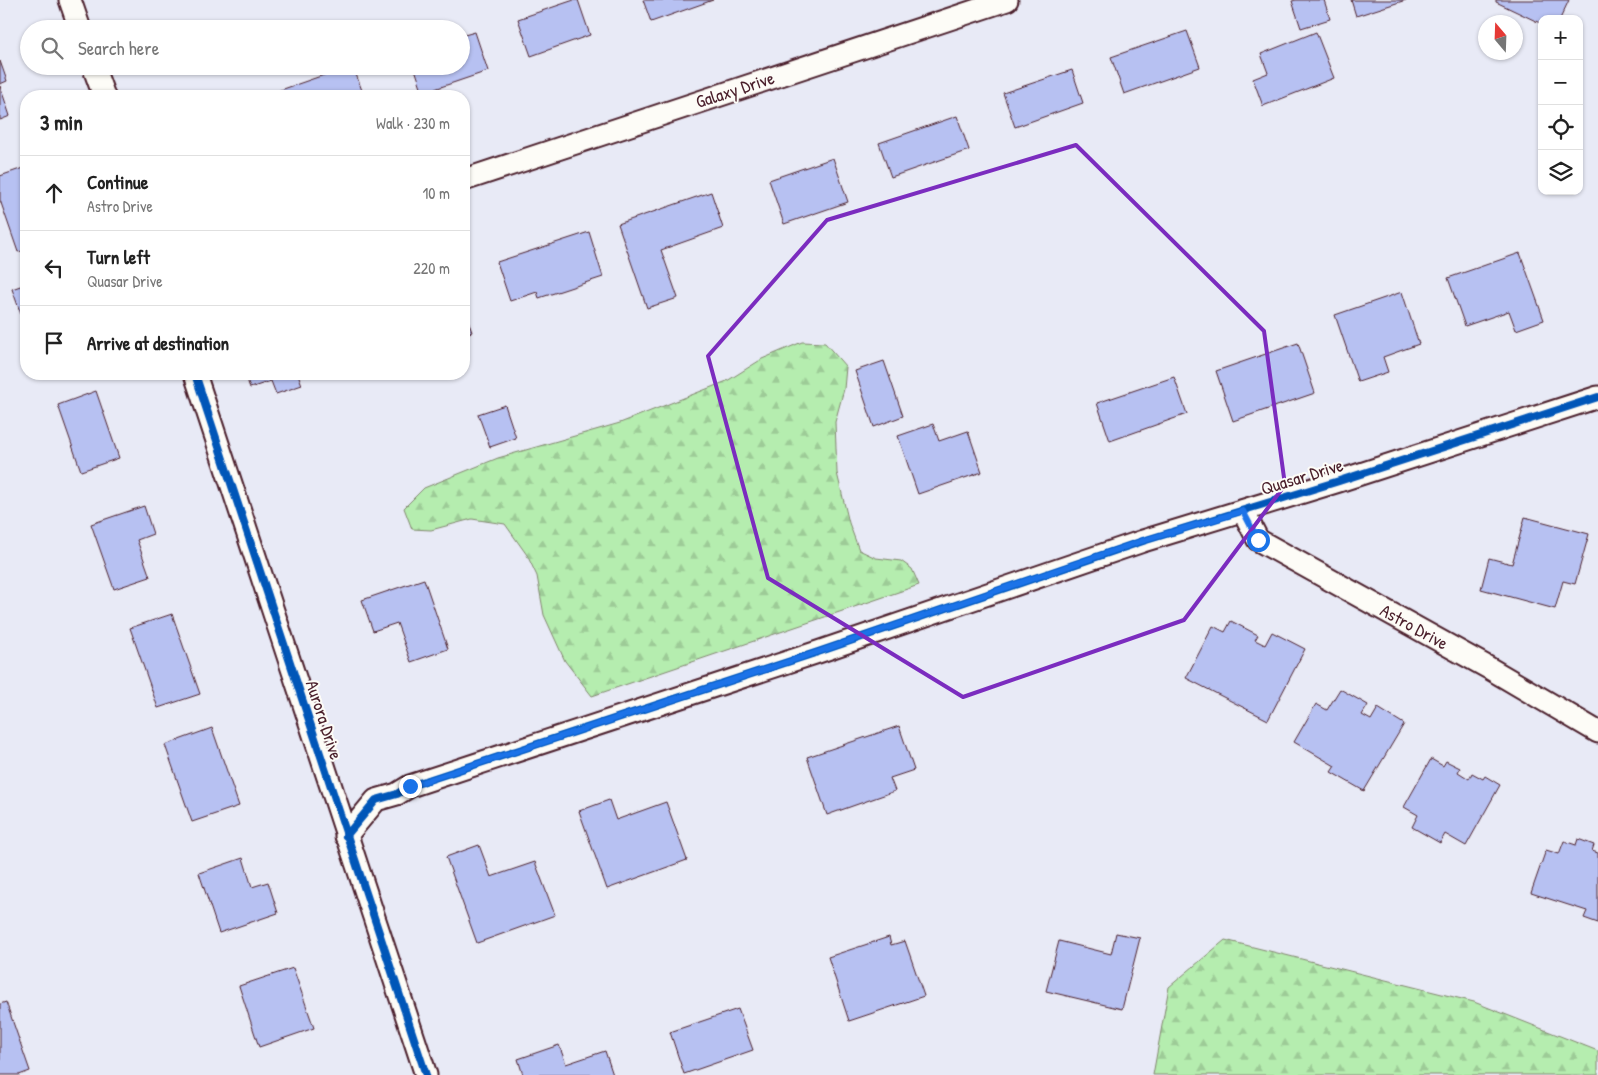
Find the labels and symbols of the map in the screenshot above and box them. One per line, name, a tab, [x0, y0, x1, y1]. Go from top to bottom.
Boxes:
north arrow	[1478, 15, 1523, 60]
street label: Galaxy Drive	[692, 65, 777, 114]
street label: Quasar Drive	[1258, 452, 1346, 501]
route start	[1247, 529, 1270, 552]
street label: Astro Drive	[1376, 598, 1453, 655]
street label: Aurora Drive	[300, 677, 349, 763]
route end	[399, 775, 422, 798]

